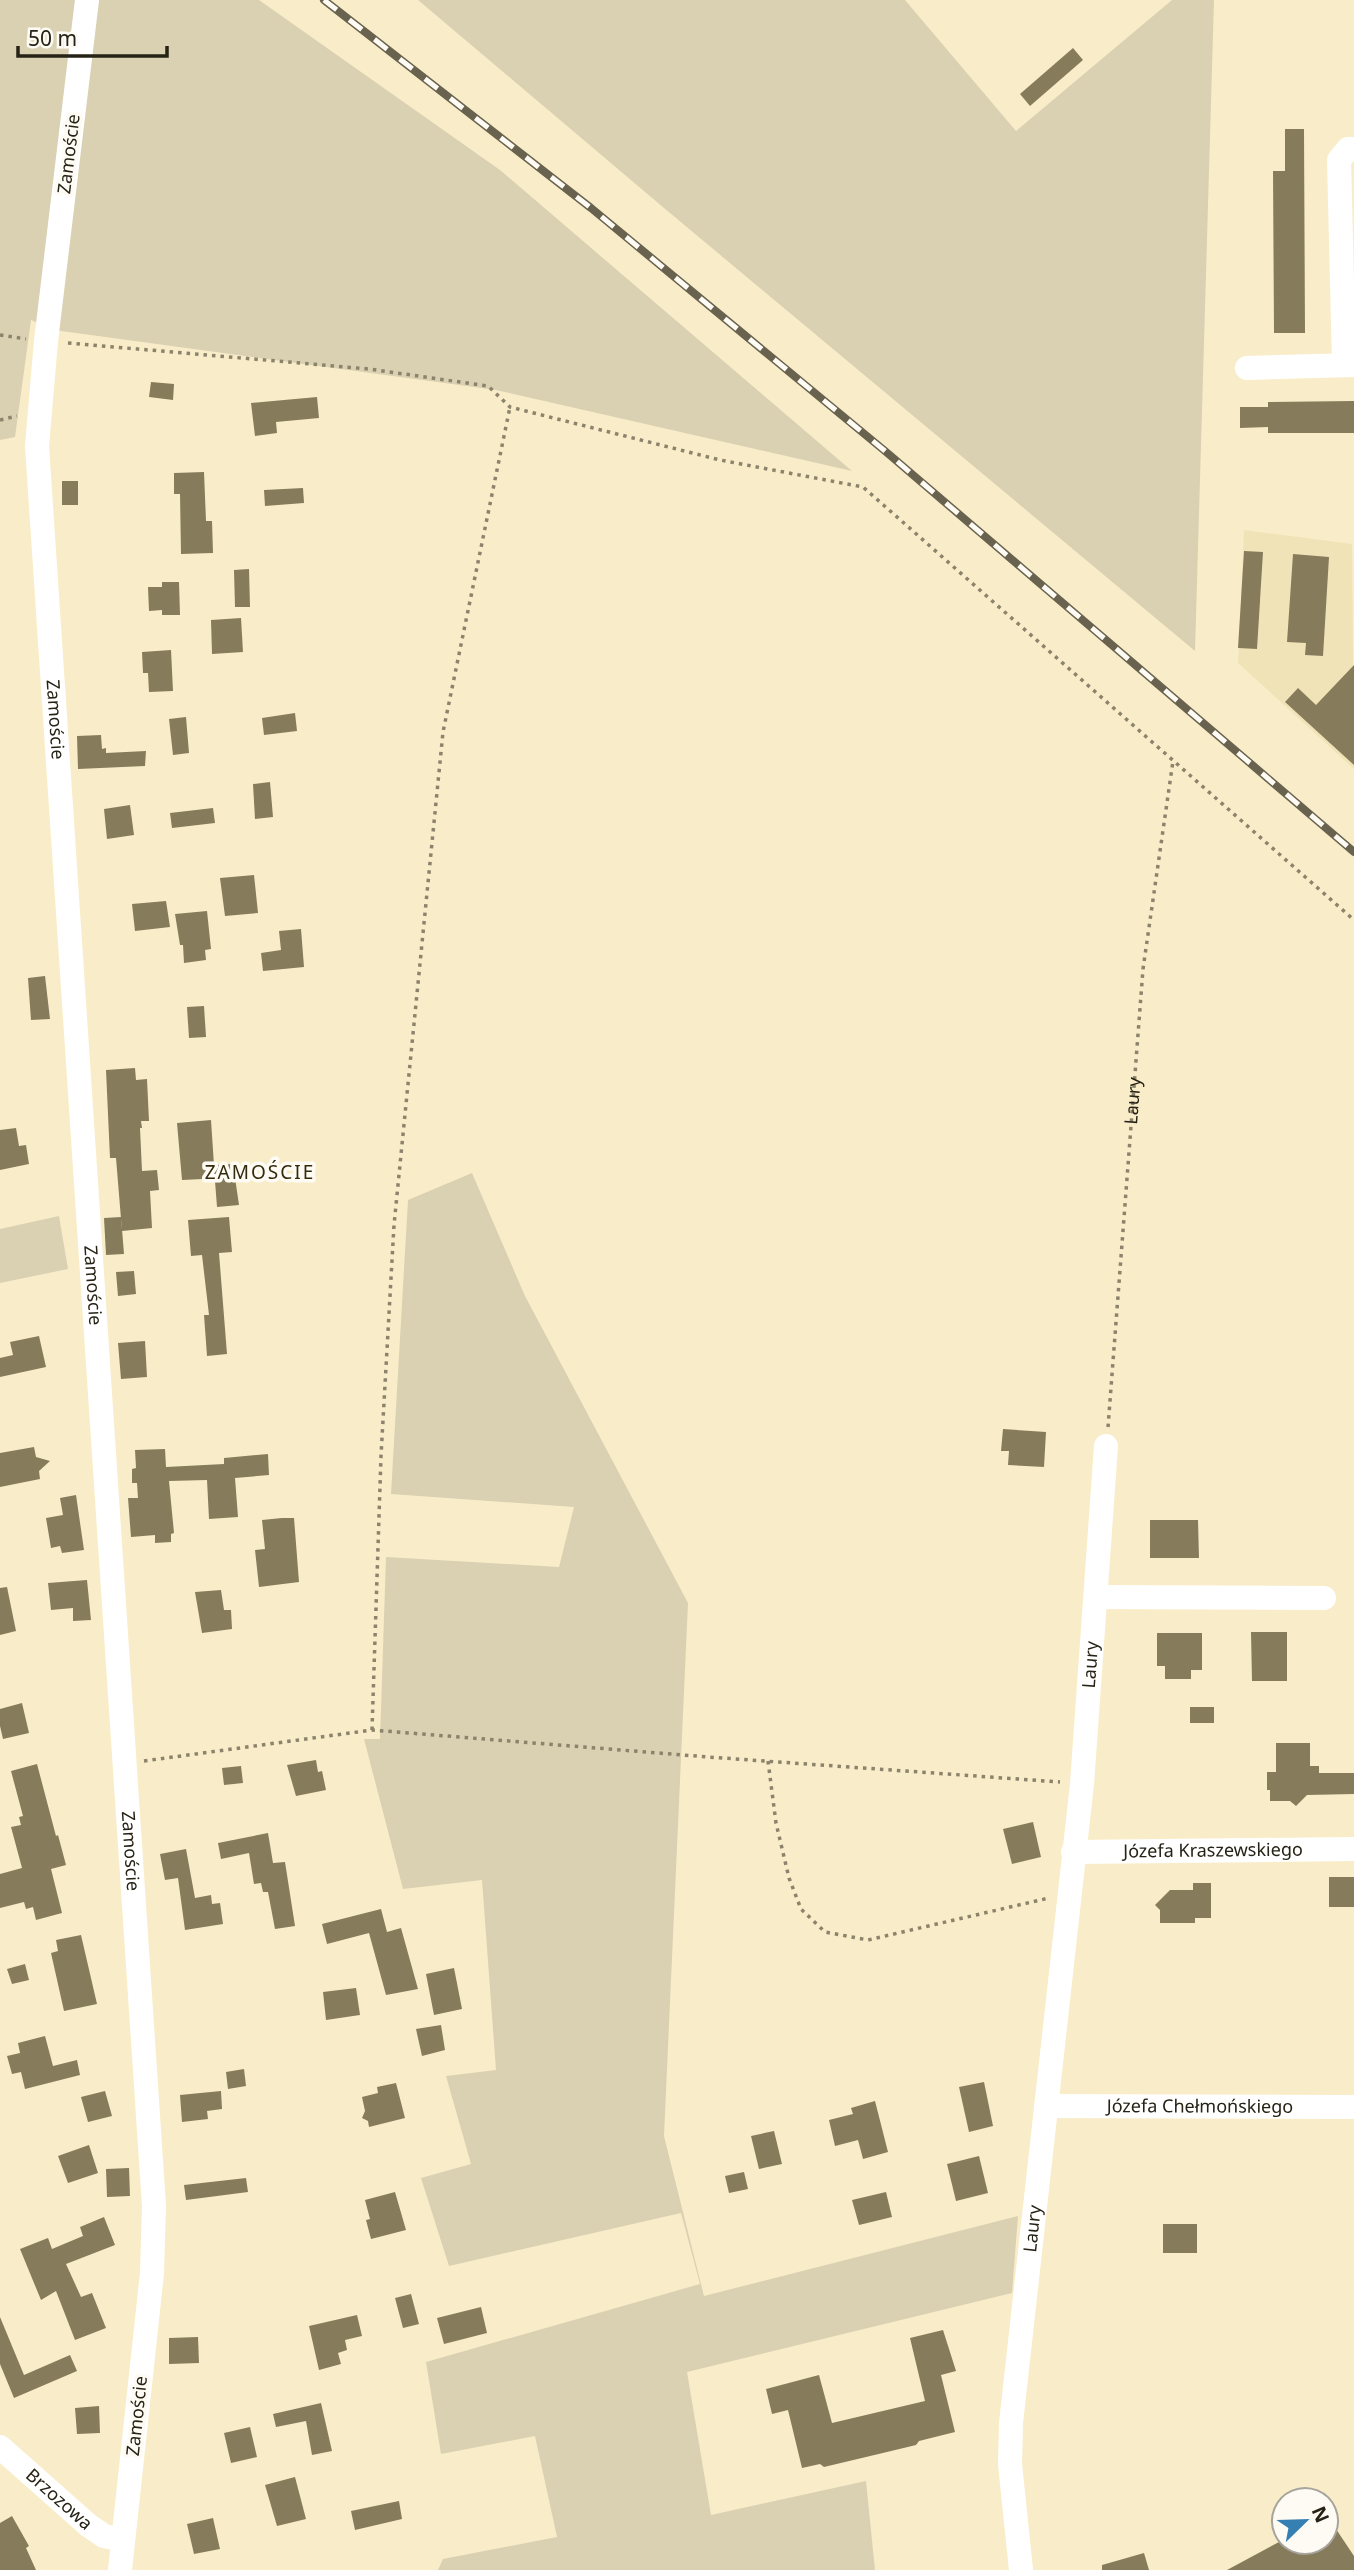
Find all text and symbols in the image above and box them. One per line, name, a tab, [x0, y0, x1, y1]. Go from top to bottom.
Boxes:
scale bar	[18, 14, 166, 58]
text: 50 m	[28, 24, 77, 52]
street label: Zamoście	[51, 113, 85, 195]
street label: Zamoście	[42, 679, 71, 760]
street label: Laury	[1118, 1076, 1146, 1125]
district label: ZAMOŚCIE	[205, 1159, 315, 1185]
street label: Zamoście	[79, 1244, 108, 1326]
street label: Laury	[1076, 1639, 1103, 1689]
street label: Zamoście	[117, 1810, 146, 1892]
street label: Józefa Kraszewskiego	[1121, 1837, 1303, 1862]
street label: Józefa Chełmońskiego	[1105, 2093, 1293, 2118]
street label: Laury	[1017, 2203, 1046, 2253]
street label: Zamoście	[120, 2375, 152, 2457]
street label: Brzozowa	[21, 2463, 98, 2535]
north arrow	[1270, 2486, 1340, 2556]
text: N	[1306, 2502, 1336, 2527]

